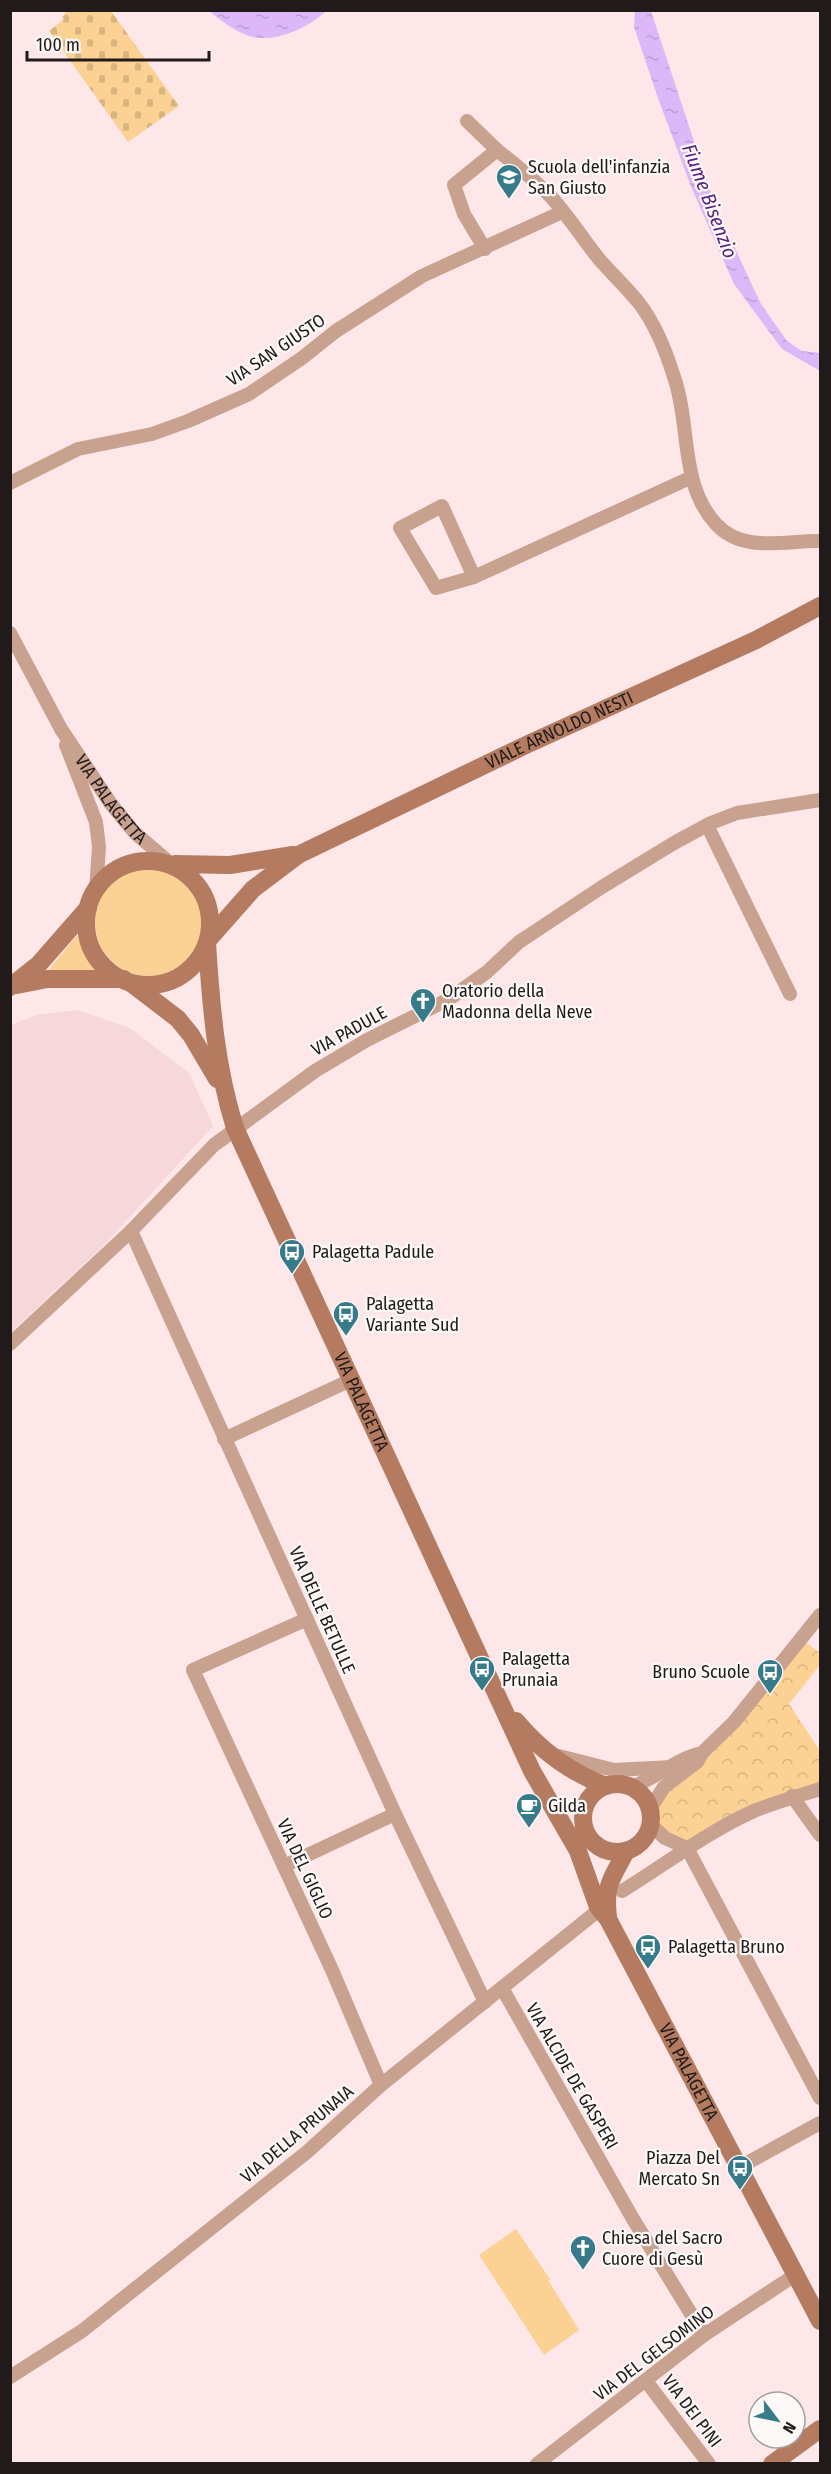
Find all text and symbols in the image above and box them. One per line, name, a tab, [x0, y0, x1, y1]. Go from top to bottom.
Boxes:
scale bar	[27, 24, 208, 62]
text: 100 m	[36, 34, 80, 56]
water label: Fiume Bisenzio	[677, 140, 743, 262]
place label: Scuola dell'infanzia San Giusto	[528, 156, 671, 199]
school or university icon: Scuola dell'infanzia San Giusto	[494, 162, 524, 200]
street label: VIA SAN GIUSTO	[223, 309, 329, 391]
street label: VIALE ARNOLDO NESTI	[482, 687, 637, 774]
street label: VIA PALAGETTA	[70, 750, 152, 849]
place label: Oratorio della Madonna della Neve	[442, 980, 592, 1023]
church icon: Oratorio della Madonna della Neve	[408, 986, 438, 1024]
street label: VIA PADULE	[307, 1001, 391, 1061]
bus stop icon: Palagetta Padule	[277, 1237, 307, 1275]
place label: Palagetta Padule	[312, 1241, 434, 1263]
place label: Palagetta Variante Sud	[366, 1293, 459, 1336]
bus stop icon: Palagetta Variante Sud	[331, 1299, 361, 1337]
street label: VIA PALAGETTA	[329, 1349, 394, 1455]
street label: VIA DELLE BETULLE	[284, 1543, 360, 1677]
place label: Palagetta Prunaia	[502, 1648, 570, 1691]
bus stop icon: Palagetta Prunaia	[467, 1654, 497, 1692]
bus stop icon: Bruno Scuole	[755, 1657, 785, 1695]
place label: Bruno Scuole	[652, 1661, 750, 1683]
cafe icon: Gilda	[514, 1791, 544, 1829]
place label: Gilda	[548, 1795, 586, 1817]
street label: VIA DEL GIGLIO	[272, 1815, 338, 1923]
bus stop icon: Palagetta Bruno	[633, 1932, 663, 1970]
place label: Palagetta Bruno	[668, 1936, 785, 1958]
street label: VIA ALCIDE DE GASPERI	[521, 1999, 623, 2153]
street label: VIA PALAGETTA	[654, 2019, 723, 2125]
street label: VIA DELLA PRUNAIA	[236, 2080, 358, 2188]
place label: Piazza Del Mercato Sn	[638, 2147, 720, 2190]
bus stop icon: Piazza Del Mercato Sn	[725, 2153, 755, 2191]
place label: Chiesa del Sacro Cuore di Gesù	[602, 2227, 723, 2270]
church icon: Chiesa del Sacro Cuore di Gesù	[568, 2233, 598, 2271]
street label: VIA DEL GELSOMINO	[589, 2301, 719, 2405]
street label: VIA DEI PINI	[658, 2370, 726, 2452]
north arrow	[747, 2390, 807, 2450]
text: N	[779, 2419, 800, 2437]

